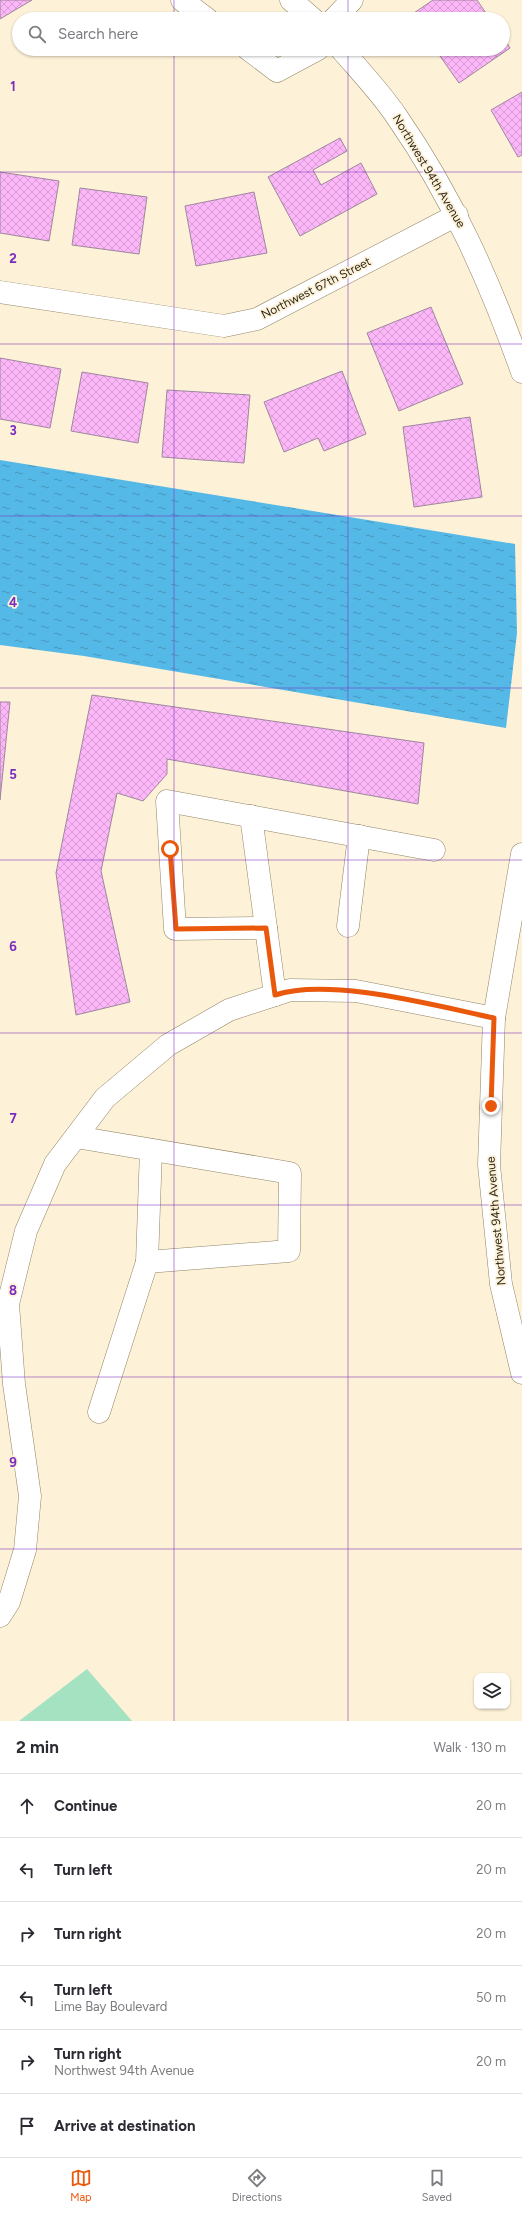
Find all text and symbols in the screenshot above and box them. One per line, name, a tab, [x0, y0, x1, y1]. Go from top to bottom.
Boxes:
search box	[12, 12, 510, 56]
icon: search	[26, 23, 48, 45]
text: Search here	[58, 25, 138, 43]
text: 1	[10, 79, 16, 94]
street label: Northwest 94th Avenue	[390, 112, 469, 230]
text: 2	[9, 251, 17, 266]
street label: Northwest 67th Street	[259, 254, 374, 322]
text: 3	[9, 423, 17, 438]
text: 4	[9, 595, 17, 610]
text: 5	[9, 767, 17, 782]
route start	[161, 840, 179, 858]
text: 6	[9, 939, 17, 954]
route end	[482, 1097, 500, 1115]
text: 7	[9, 1111, 17, 1126]
street label: Northwest 94th Avenue	[483, 1156, 509, 1286]
text: 8	[9, 1283, 17, 1298]
text: 9	[9, 1455, 17, 1470]
map controls	[474, 1673, 510, 1709]
button: layers	[474, 1673, 510, 1709]
text: 2 min	[16, 1737, 59, 1757]
text: Walk · 130 m	[433, 1740, 506, 1755]
icon: ahead	[16, 1795, 38, 1817]
text: Continue	[54, 1797, 117, 1815]
text: 20 m	[476, 1798, 506, 1813]
icon: left	[16, 1859, 38, 1881]
text: Turn left	[54, 1861, 112, 1879]
text: 20 m	[476, 1862, 506, 1877]
icon: right	[16, 1923, 38, 1945]
text: Turn right	[54, 1925, 122, 1943]
text: 20 m	[476, 1926, 506, 1941]
text: Turn left	[54, 1981, 112, 1999]
icon: left	[16, 1987, 38, 2009]
text: 50 m	[476, 1990, 506, 2005]
text: Lime Bay Boulevard	[54, 1999, 167, 2014]
text: Turn right	[54, 2045, 122, 2063]
icon: right	[16, 2051, 38, 2073]
text: 20 m	[476, 2054, 506, 2069]
text: Northwest 94th Avenue	[54, 2063, 194, 2078]
icon: arrive	[16, 2115, 38, 2137]
text: Arrive at destination	[54, 2117, 195, 2135]
tab: Map	[70, 2167, 92, 2204]
tab: Directions	[232, 2167, 282, 2204]
tab: Saved	[422, 2167, 452, 2204]

